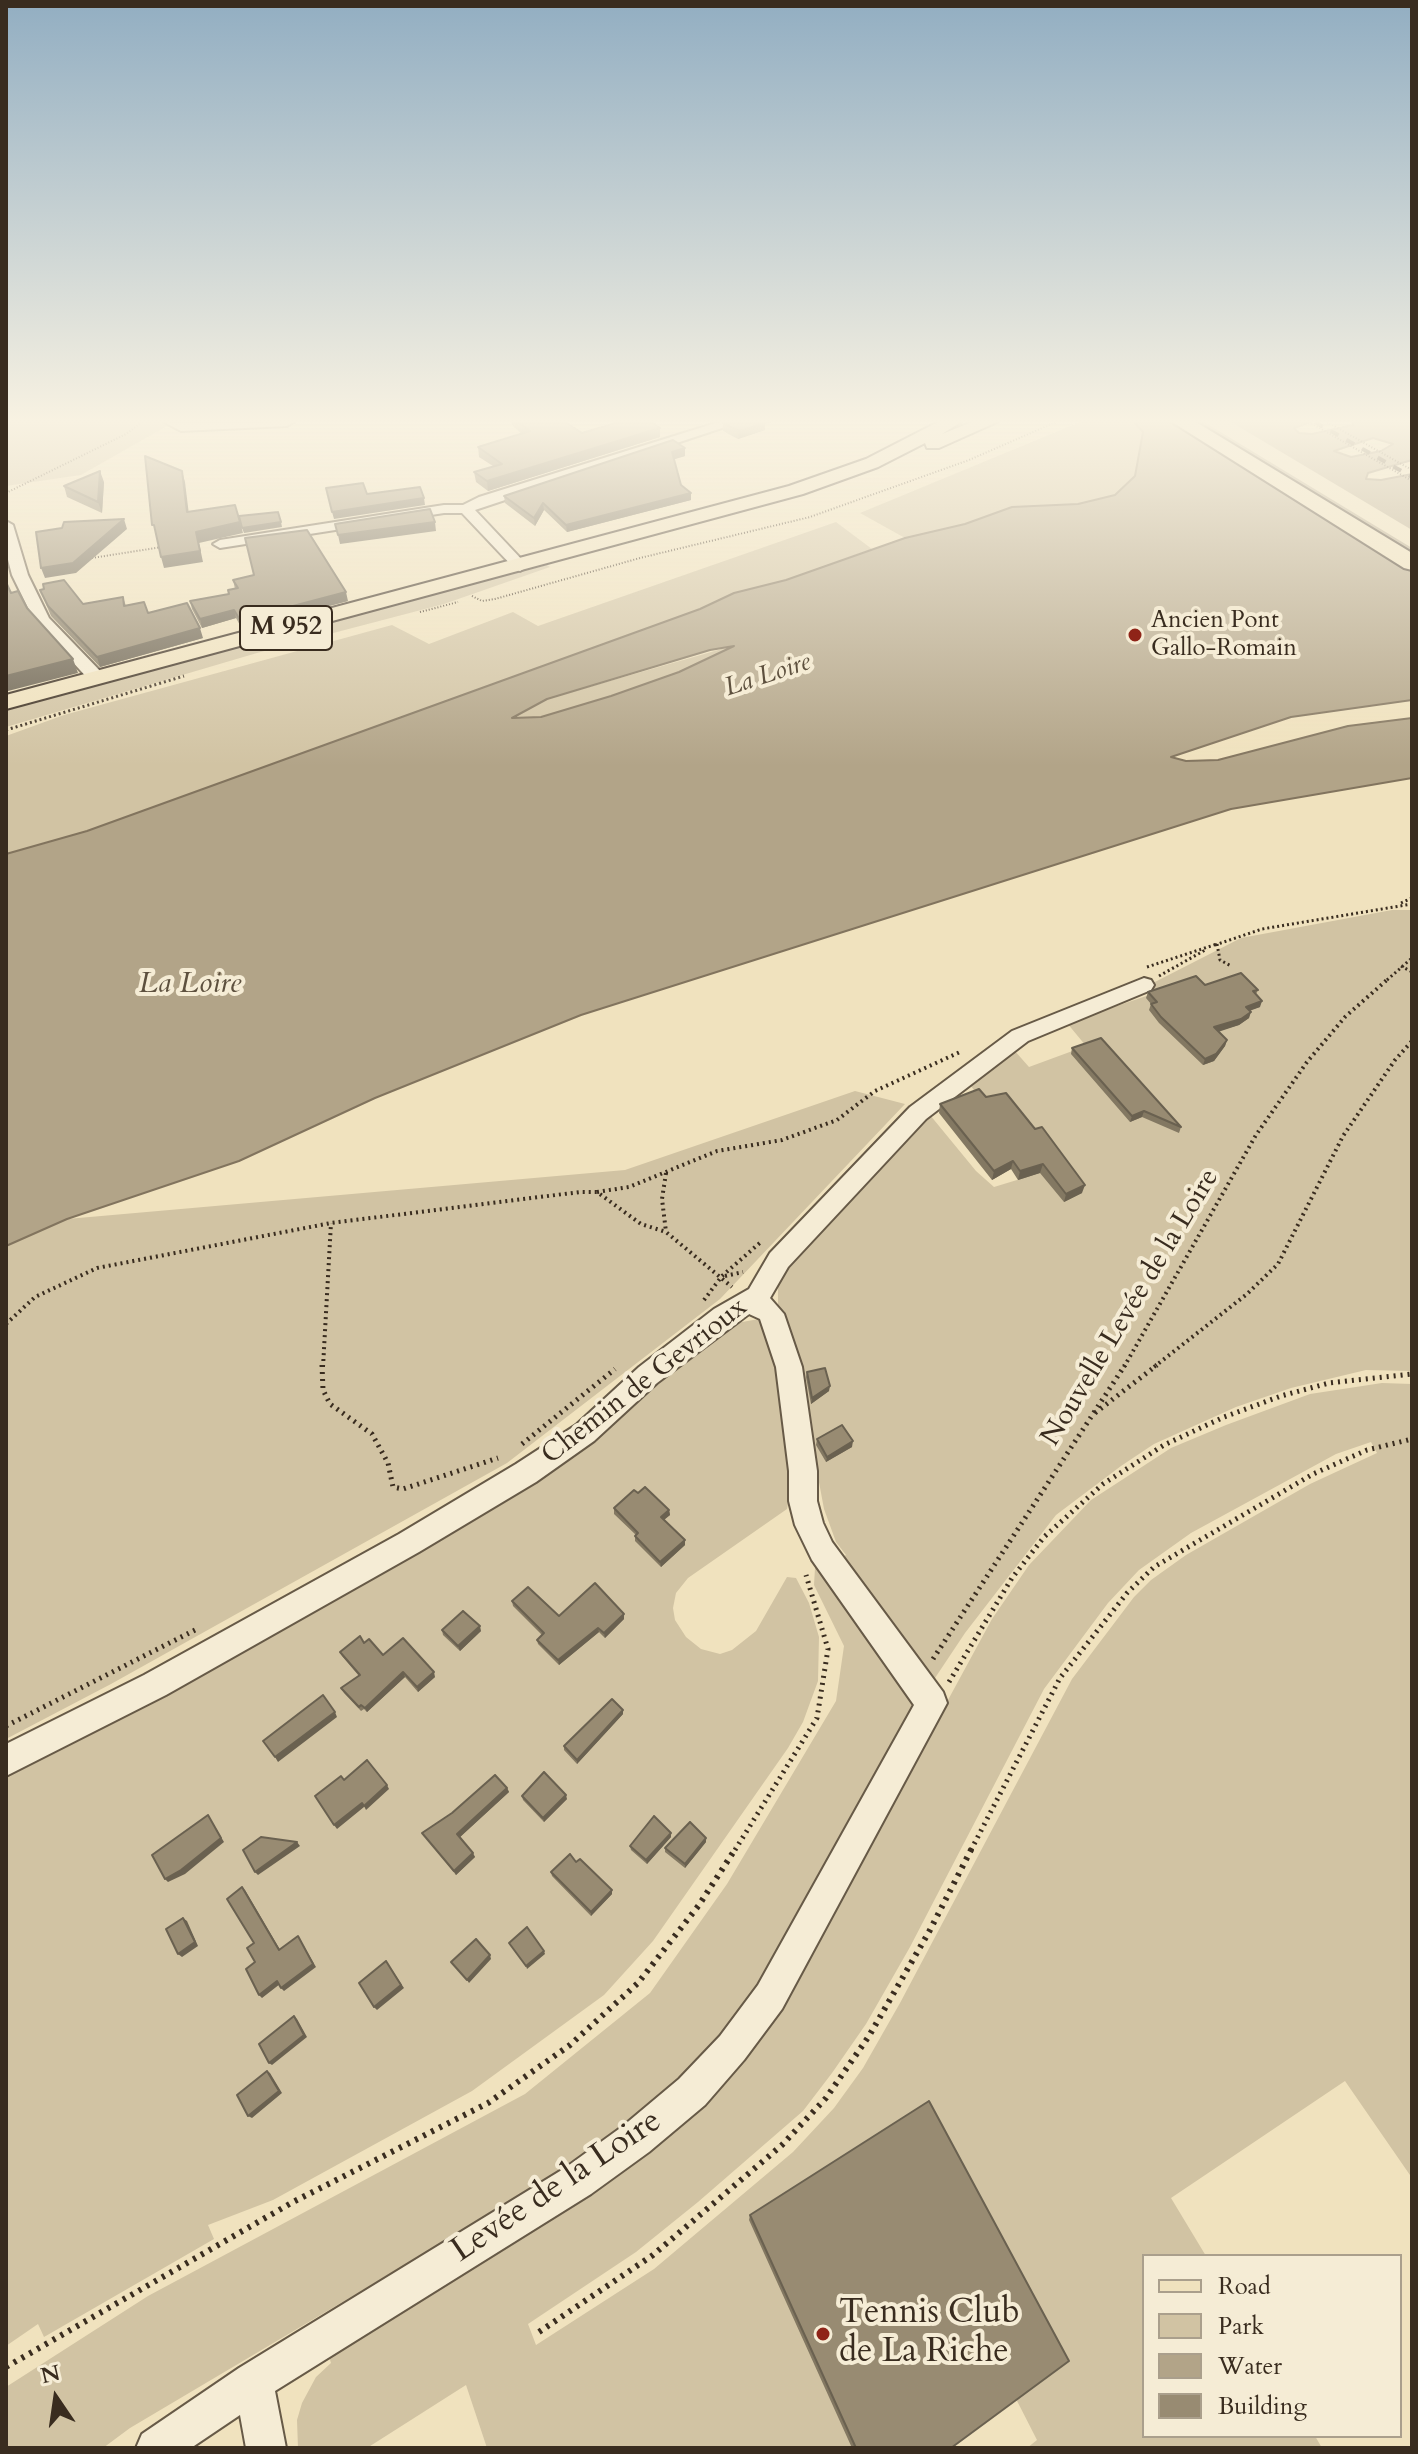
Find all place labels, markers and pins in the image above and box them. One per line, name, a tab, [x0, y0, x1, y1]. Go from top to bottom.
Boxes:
place label: Ancien Pont Gallo-Romain	[1151, 607, 1297, 663]
marker: Ancien Pont Gallo-Romain	[1126, 626, 1144, 644]
place label: Tennis Club de La Riche	[839, 2294, 1020, 2374]
marker: Tennis Club de La Riche	[814, 2325, 832, 2343]

